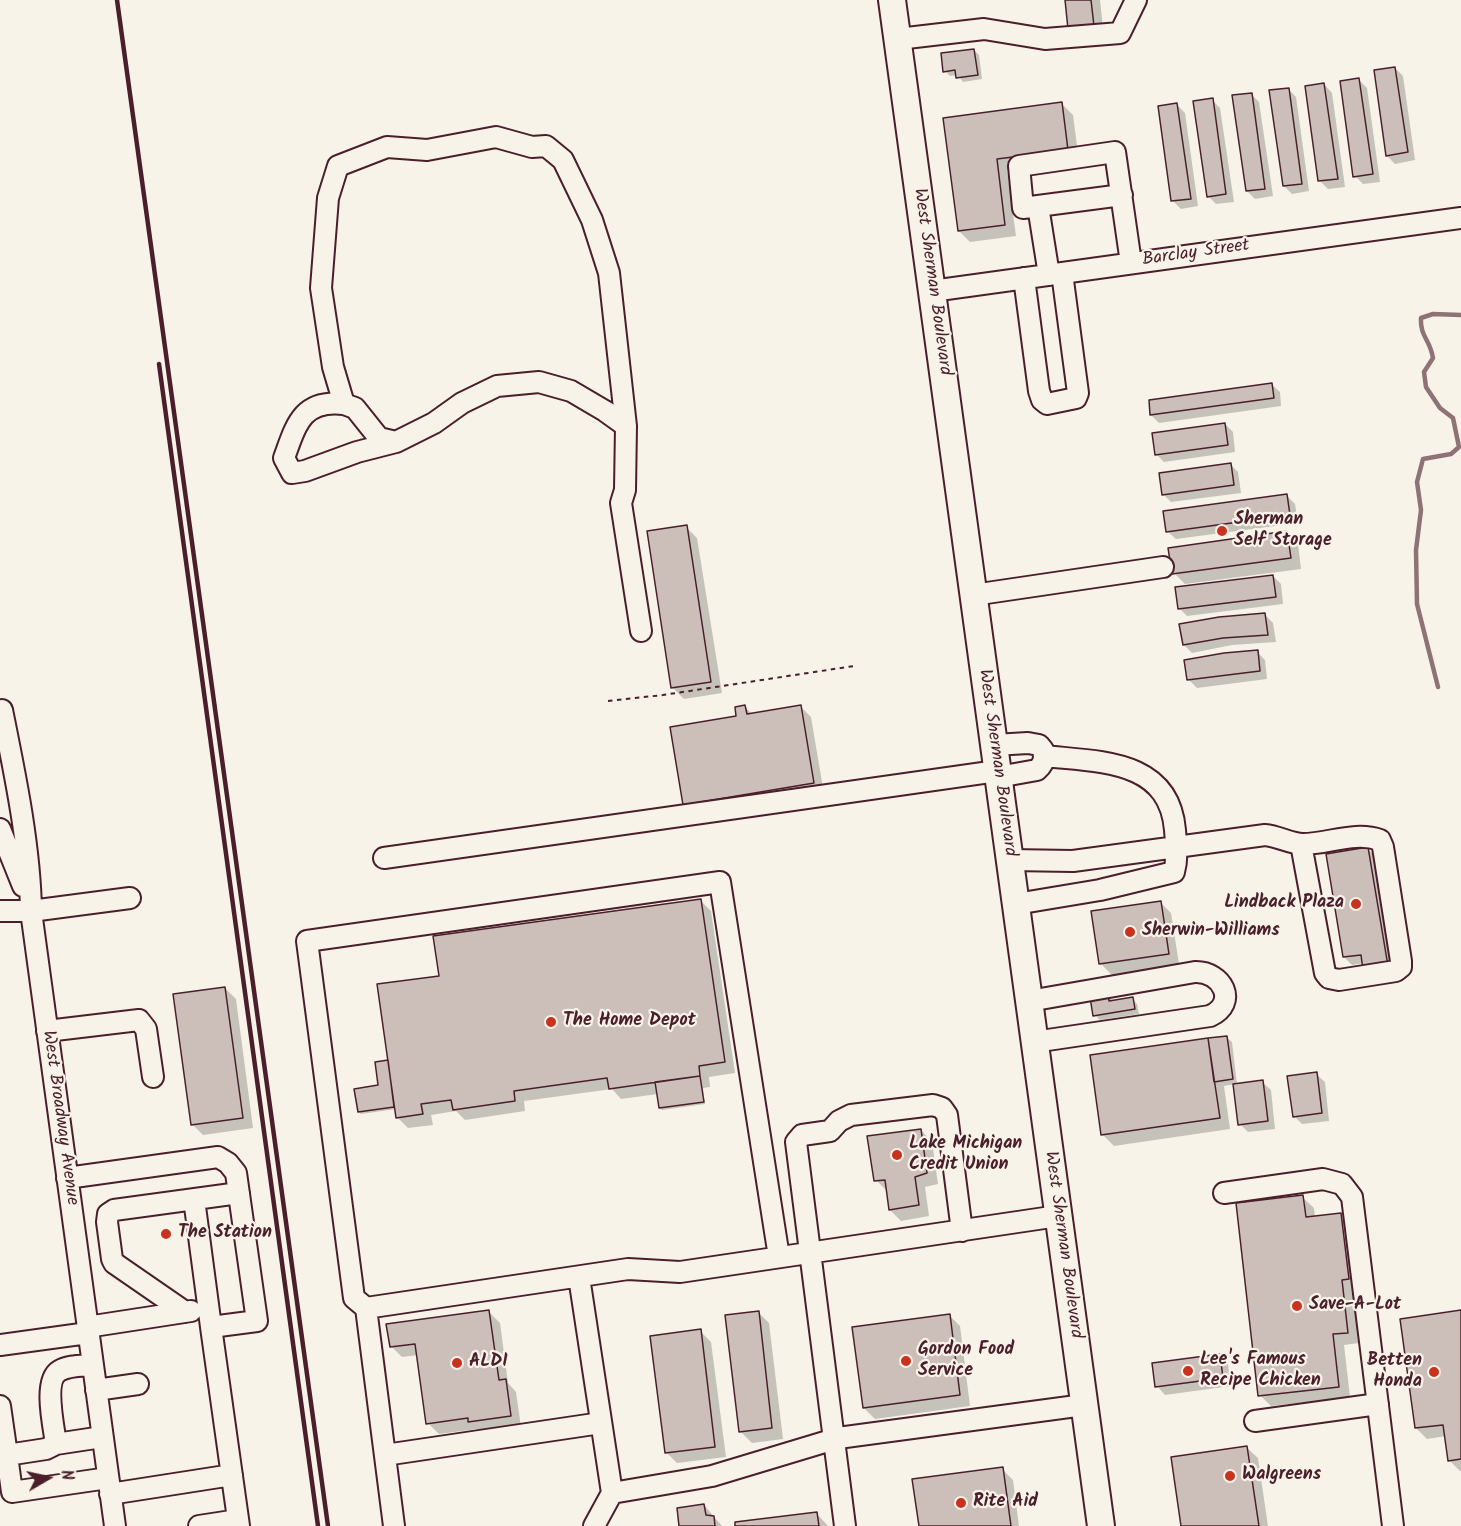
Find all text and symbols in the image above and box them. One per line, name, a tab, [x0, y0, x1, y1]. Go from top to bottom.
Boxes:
street label: West Sherman Boulevard	[907, 187, 955, 377]
street label: Barclay Street	[1141, 236, 1251, 272]
place label: Sherman Self Storage	[1234, 510, 1332, 552]
marker: Sherman Self Storage	[1215, 524, 1229, 538]
street label: West Sherman Boulevard	[972, 668, 1020, 858]
place label: Lindback Plaza	[1224, 893, 1344, 915]
marker: Lindback Plaza	[1349, 897, 1363, 911]
place label: Sherwin-Williams	[1142, 921, 1280, 943]
marker: Sherwin-Williams	[1123, 925, 1137, 939]
place label: The Home Depot	[563, 1011, 696, 1033]
marker: The Home Depot	[544, 1015, 558, 1029]
street label: West Broadway Avenue	[36, 1029, 82, 1207]
place label: Lake Michigan Credit Union	[909, 1134, 1022, 1176]
marker: Lake Michigan Credit Union	[890, 1148, 904, 1162]
street label: West Sherman Boulevard	[1038, 1150, 1086, 1340]
place label: The Station	[178, 1223, 272, 1245]
marker: The Station	[159, 1227, 173, 1241]
place label: Save-A-Lot	[1309, 1295, 1401, 1317]
marker: Save-A-Lot	[1290, 1299, 1304, 1313]
place label: Gordon Food Service	[918, 1340, 1014, 1382]
place label: Lee's Famous Recipe Chicken	[1200, 1350, 1321, 1392]
place label: Betten Honda	[1367, 1351, 1422, 1394]
place label: ALDI	[469, 1352, 508, 1374]
marker: Gordon Food Service	[899, 1354, 913, 1368]
marker: ALDI	[450, 1356, 464, 1370]
marker: Lee's Famous Recipe Chicken	[1181, 1364, 1195, 1378]
marker: Betten Honda	[1427, 1365, 1441, 1379]
north arrow	[18, 1448, 78, 1508]
place label: Walgreens	[1242, 1465, 1321, 1487]
text: N	[53, 1468, 79, 1482]
marker: Walgreens	[1223, 1469, 1237, 1483]
place label: Rite Aid	[973, 1492, 1038, 1514]
marker: Rite Aid	[954, 1496, 968, 1510]

